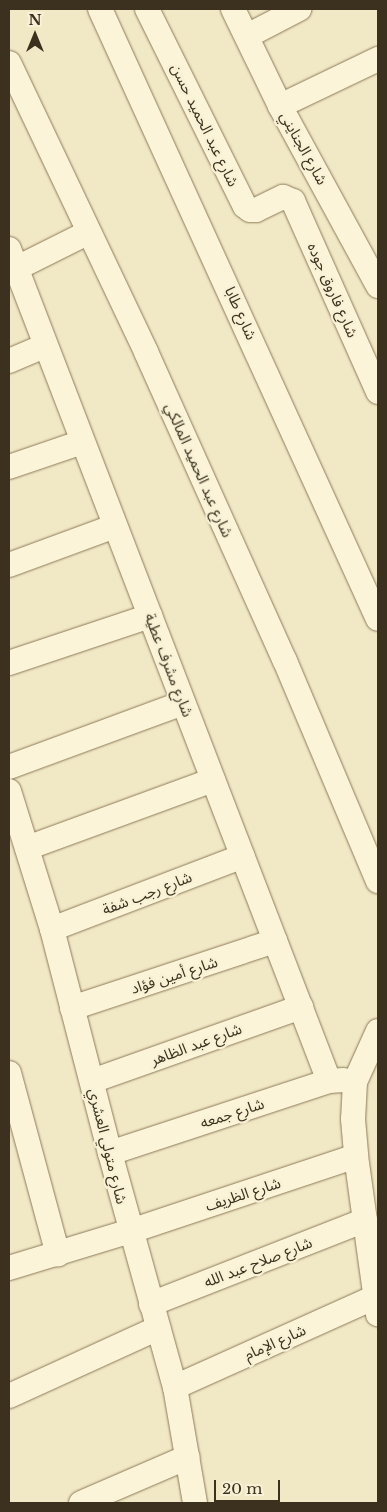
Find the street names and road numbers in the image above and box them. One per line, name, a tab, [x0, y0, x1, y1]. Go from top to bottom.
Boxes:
street label: شارع عبد الحميد حسن	[167, 61, 243, 189]
street label: شارع الجنايني	[277, 108, 331, 188]
street label: شارع فاروق جوده	[304, 240, 362, 340]
street label: شارع طابا	[221, 284, 261, 342]
street label: شارع عبد الحميد المالكي	[161, 400, 237, 540]
street label: شارع مشرف عطية	[141, 611, 197, 719]
street label: شارع رجب شفة	[100, 868, 194, 918]
street label: شارع أمين فؤاد	[128, 952, 220, 998]
street label: شارع عبد الظاهر	[148, 1019, 244, 1069]
street label: شارع متولي العشري	[85, 1086, 131, 1206]
street label: شارع جمعه	[198, 1094, 266, 1132]
street label: شارع الظريف	[203, 1173, 283, 1215]
street label: شارع صلاح عبد الله	[201, 1233, 315, 1291]
street label: شارع الإمام	[241, 1320, 309, 1364]

